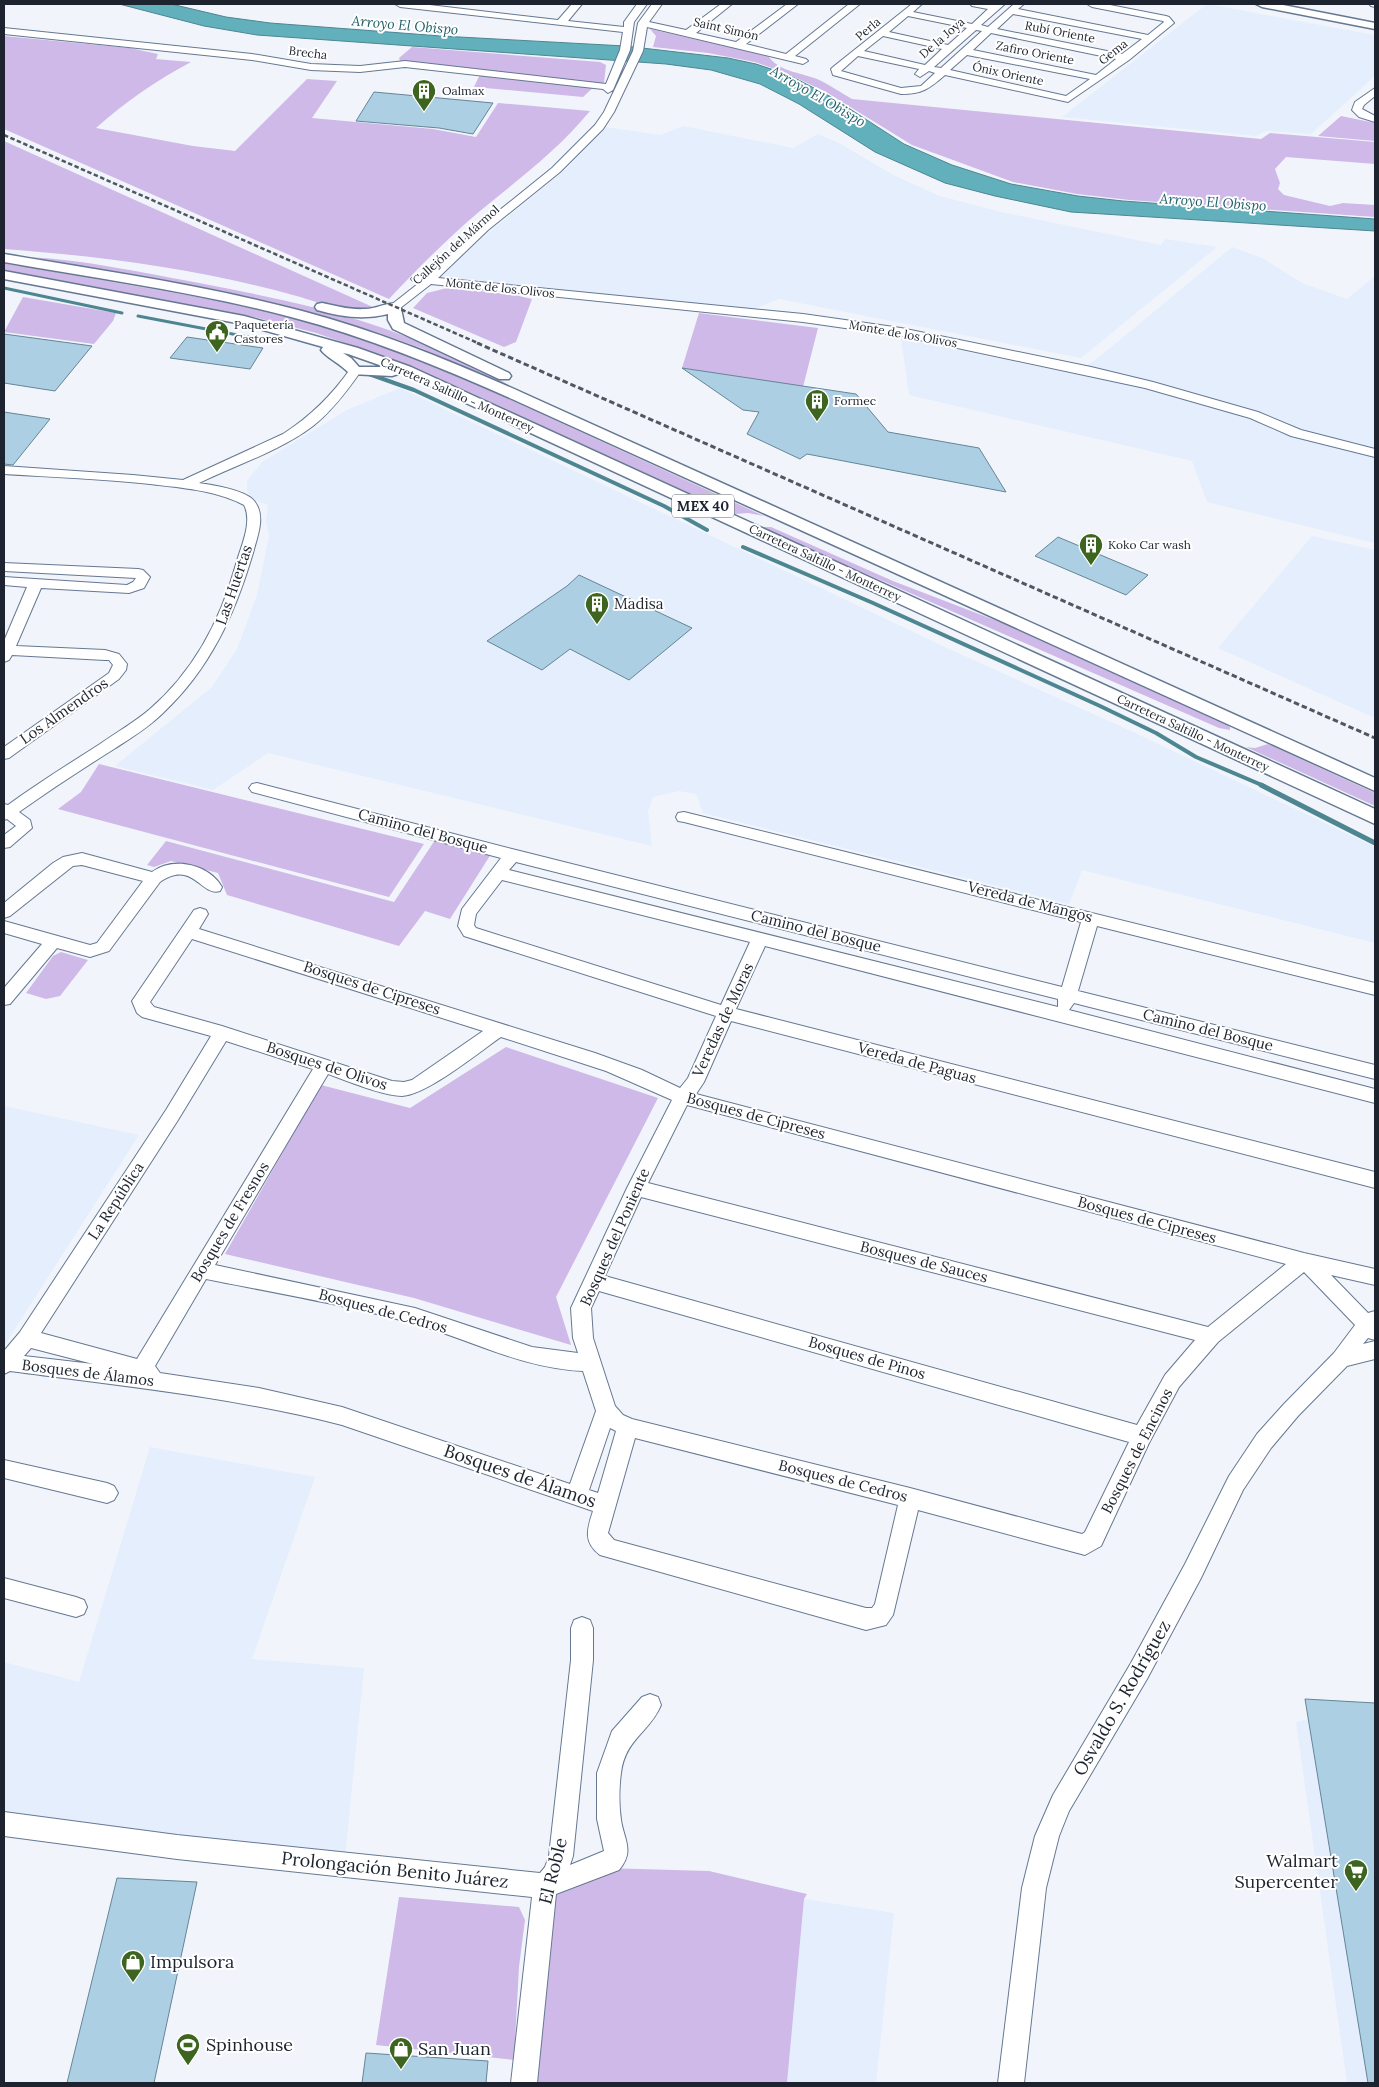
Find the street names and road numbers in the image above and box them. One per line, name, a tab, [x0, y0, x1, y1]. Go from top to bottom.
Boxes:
street label: Saint Simón	[692, 14, 760, 43]
street label: Perla	[852, 14, 883, 43]
street label: De la Joya	[916, 14, 967, 61]
street label: Rubí Oriente	[1024, 17, 1097, 46]
street label: Gema	[1095, 36, 1130, 68]
street label: Zafiro Oriente	[995, 38, 1076, 68]
street label: Brecha	[288, 43, 328, 62]
street label: Ónix Oriente	[971, 59, 1046, 88]
street label: Callejón del Mármol	[409, 202, 502, 288]
street label: Monte de los Olivos	[445, 274, 556, 301]
street label: Monte de los Olivos	[848, 317, 959, 351]
street label: Carretera Saltillo - Monterrey	[378, 354, 537, 435]
road number: MEX 40	[672, 494, 734, 518]
street label: Carretera Saltillo - Monterrey	[747, 521, 904, 605]
street label: Las Huertas	[211, 542, 256, 627]
street label: Los Almendros	[16, 673, 112, 748]
street label: Carretera Saltillo - Monterrey	[1115, 691, 1272, 775]
street label: Camino del Bosque	[356, 804, 490, 857]
street label: Vereda de Mangos	[965, 877, 1095, 926]
street label: Camino del Bosque	[749, 905, 883, 956]
street label: Bosques de Cipreses	[301, 956, 443, 1019]
street label: Veredas de Moras	[687, 960, 757, 1081]
street label: Camino del Bosque	[1141, 1004, 1275, 1055]
street label: Bosques de Olivos	[264, 1037, 390, 1094]
street label: Vereda de Paguas	[855, 1037, 979, 1088]
street label: Bosques de Cipreses	[685, 1088, 828, 1143]
street label: La República	[83, 1158, 148, 1243]
street label: Bosques de Fresnos	[186, 1158, 273, 1285]
street label: Bosques del Poniente	[576, 1165, 653, 1309]
street label: Bosques de Cipreses	[1076, 1192, 1219, 1247]
street label: Bosques de Sauces	[858, 1236, 990, 1287]
street label: Bosques de Cedros	[317, 1284, 450, 1337]
street label: Bosques de Pinos	[806, 1332, 928, 1383]
street label: Bosques de Álamos	[21, 1355, 155, 1390]
street label: Bosques de Encinos	[1097, 1385, 1176, 1517]
street label: Bosques de Álamos	[441, 1439, 599, 1512]
street label: Bosques de Cedros	[777, 1455, 910, 1506]
street label: Osvaldo S. Rodríguez	[1068, 1616, 1176, 1780]
street label: El Roble	[533, 1835, 572, 1906]
street label: Prolongación Benito Juárez	[280, 1846, 510, 1893]

